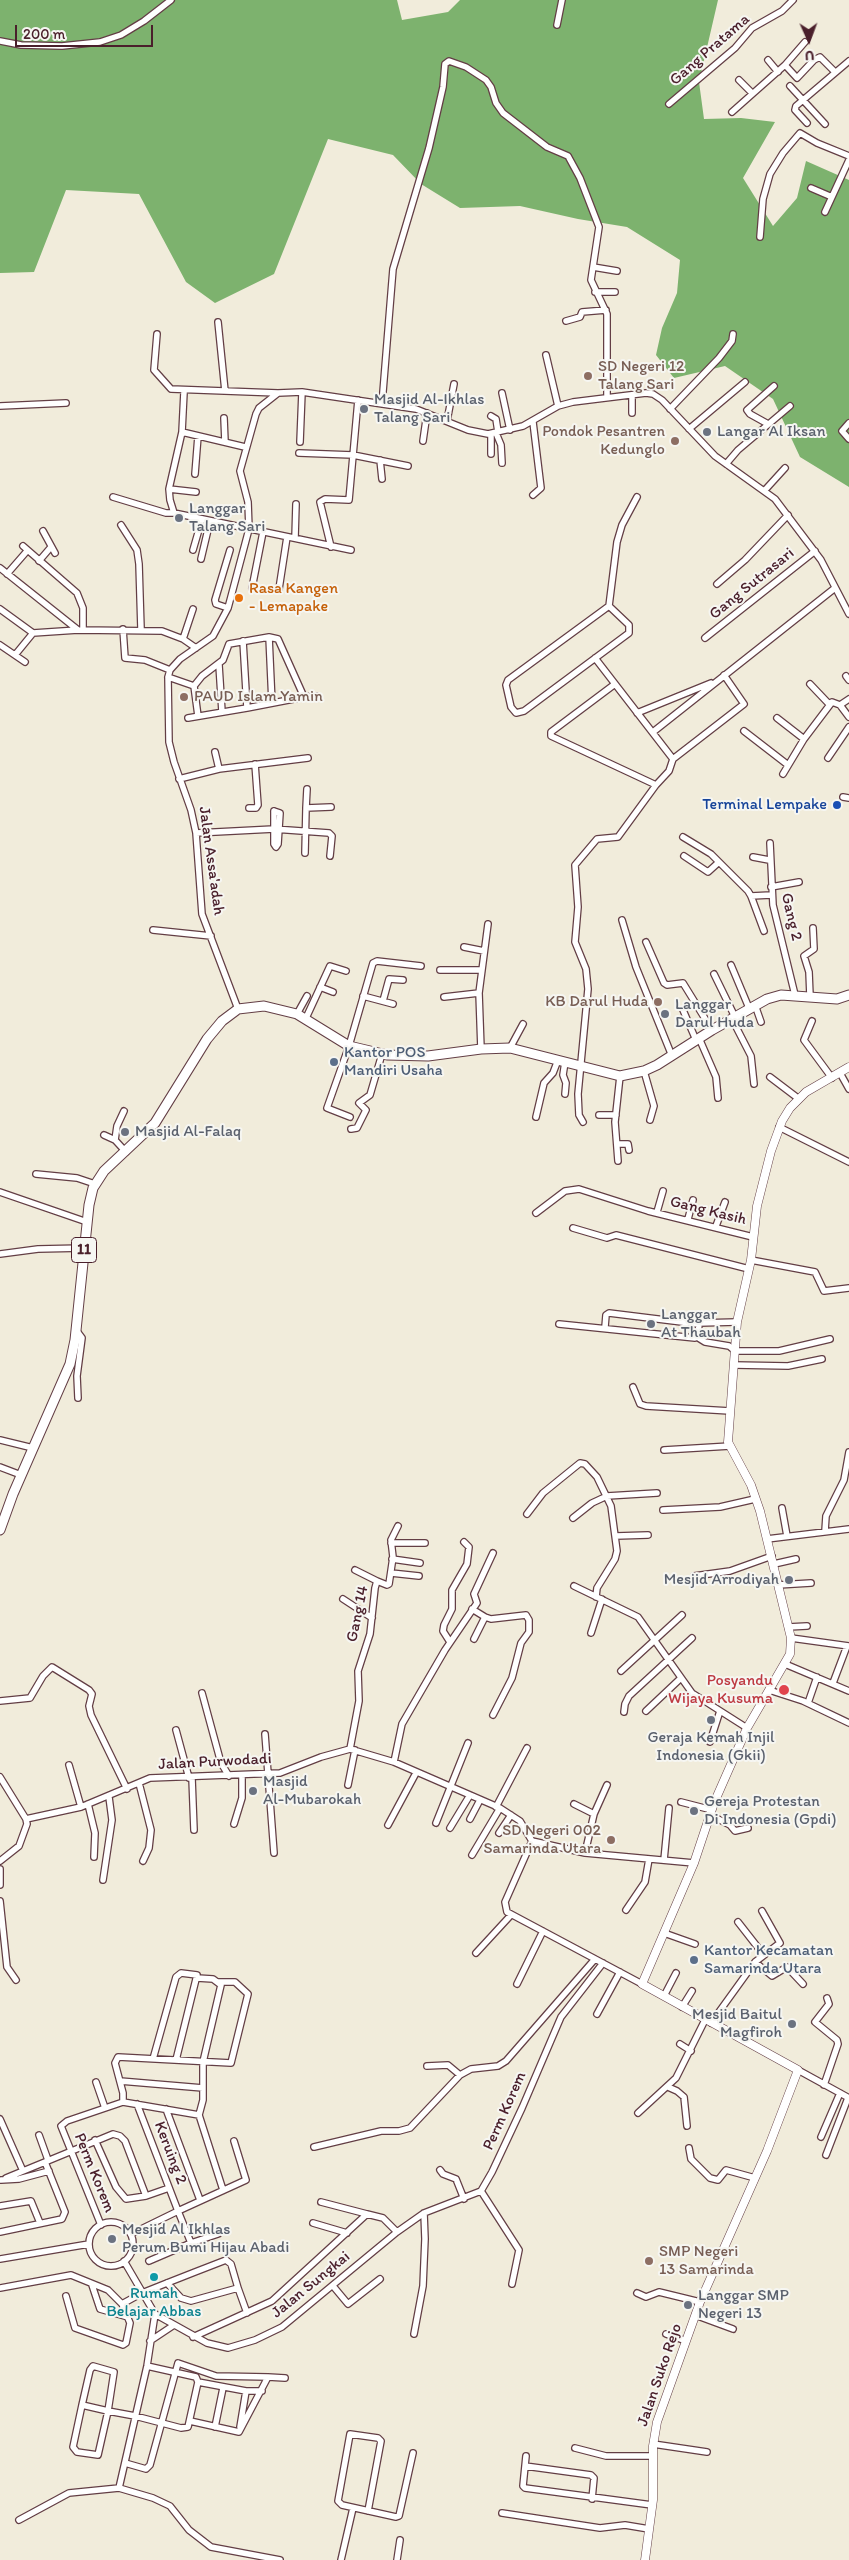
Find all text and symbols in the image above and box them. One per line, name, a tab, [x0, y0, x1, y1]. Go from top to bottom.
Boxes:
street label: Gang Pratama	[666, 10, 754, 90]
scale bar	[18, 15, 155, 47]
north arrow	[784, 15, 834, 65]
text: 200 m	[23, 25, 65, 43]
text: U	[805, 47, 814, 64]
place label: SD Negeri 12 Talang Sari	[598, 357, 684, 395]
marker: SD Negeri 12 Talang Sari	[582, 370, 594, 382]
place label: Masjid Al-Ikhlas Talang Sari	[374, 390, 484, 428]
marker: Masjid Al-Ikhlas Talang Sari	[358, 403, 370, 415]
place label: Pondok Pesantren Kedunglo	[542, 422, 665, 460]
place label: Langar Al Iksan	[717, 422, 826, 442]
marker: Langar Al Iksan	[701, 426, 713, 438]
marker: Pondok Pesantren Kedunglo	[669, 435, 681, 447]
place label: Langgar Talang Sari	[189, 499, 265, 537]
marker: Langgar Talang Sari	[173, 512, 185, 524]
street label: Gang Sutrasari	[706, 544, 798, 624]
place label: Rasa Kangen - Lemapake	[249, 579, 338, 617]
marker: Rasa Kangen - Lemapake	[233, 592, 245, 604]
place label: PAUD Islam Yamin	[194, 687, 323, 707]
marker: PAUD Islam Yamin	[178, 691, 190, 703]
place label: Terminal Lempake	[702, 795, 827, 815]
marker: Terminal Lempake	[831, 799, 843, 811]
street label: Jalan Assa'adah	[194, 805, 228, 917]
street label: Gang 2	[776, 891, 806, 943]
place label: KB Darul Huda	[545, 992, 648, 1012]
place label: Langgar Darul Huda	[675, 995, 754, 1033]
marker: KB Darul Huda	[652, 996, 664, 1008]
marker: Langgar Darul Huda	[659, 1008, 671, 1020]
place label: Kantor POS Mandiri Usaha	[344, 1043, 443, 1081]
marker: Kantor POS Mandiri Usaha	[328, 1056, 340, 1068]
place label: Masjid Al-Falaq	[135, 1122, 241, 1142]
marker: Masjid Al-Falaq	[119, 1126, 131, 1138]
street label: Gang Kasih	[668, 1192, 748, 1230]
road number: 11	[72, 1238, 96, 1262]
place label: Langgar At Thaubah	[661, 1305, 741, 1343]
marker: Langgar At Thaubah	[645, 1318, 657, 1330]
place label: Mesjid Arrodiyah	[664, 1570, 779, 1590]
marker: Mesjid Arrodiyah	[783, 1574, 795, 1586]
street label: Gang 14	[343, 1584, 373, 1644]
place label: Posyandu Wijaya Kusuma	[668, 1671, 773, 1709]
marker: Posyandu Wijaya Kusuma	[777, 1683, 791, 1697]
marker: Geraja Kemah Injil Indonesia (Gkii)	[705, 1714, 717, 1726]
place label: Geraja Kemah Injil Indonesia (Gkii)	[647, 1728, 775, 1766]
street label: Jalan Purwodadi	[158, 1749, 272, 1775]
place label: Masjid Al-Mubarokah	[263, 1772, 361, 1810]
marker: Masjid Al-Mubarokah	[247, 1785, 259, 1797]
place label: Gereja Protestan Di Indonesia (Gpdi)	[704, 1792, 836, 1830]
marker: Gereja Protestan Di Indonesia (Gpdi)	[688, 1805, 700, 1817]
place label: SD Negeri 002 Samarinda Utara	[484, 1821, 601, 1859]
marker: SD Negeri 002 Samarinda Utara	[605, 1834, 617, 1846]
place label: Kantor Kecamatan Samarinda Utara	[704, 1941, 833, 1979]
marker: Kantor Kecamatan Samarinda Utara	[688, 1954, 700, 1966]
place label: Mesjid Baitul Magfiroh	[692, 2005, 782, 2043]
marker: Mesjid Baitul Magfiroh	[786, 2018, 798, 2030]
street label: Perm Korem	[479, 2069, 531, 2153]
street label: Keruing 2	[149, 2119, 191, 2187]
street label: Perm Korem	[69, 2130, 119, 2216]
place label: Mesjid Al Ikhlas Perum Bumi Hijau Abadi	[122, 2220, 289, 2258]
marker: Mesjid Al Ikhlas Perum Bumi Hijau Abadi	[106, 2233, 118, 2245]
place label: SMP Negeri 13 Samarinda	[659, 2242, 754, 2280]
street label: Jalan Sungkai	[268, 2247, 354, 2323]
marker: SMP Negeri 13 Samarinda	[643, 2255, 655, 2267]
marker: Rumah Belajar Abbas	[148, 2271, 160, 2283]
place label: Rumah Belajar Abbas	[107, 2284, 201, 2322]
place label: Langgar SMP Negeri 13	[698, 2286, 789, 2324]
marker: Langgar SMP Negeri 13	[682, 2299, 694, 2311]
street label: Jalan Suko Rejo	[633, 2321, 687, 2429]

